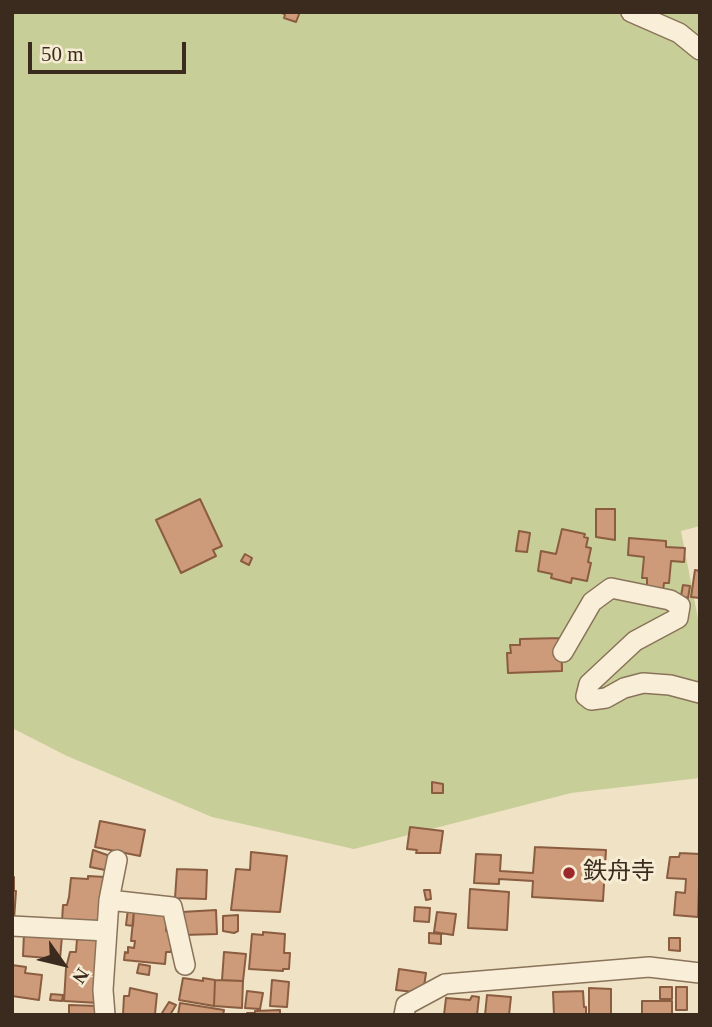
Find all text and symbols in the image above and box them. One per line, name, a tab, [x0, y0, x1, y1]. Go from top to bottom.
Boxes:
scale bar	[32, 28, 189, 72]
text: 50 m	[41, 42, 84, 66]
place label: 鉄舟寺	[583, 859, 655, 887]
marker: 鉄舟寺	[561, 865, 577, 881]
north arrow	[28, 929, 98, 999]
text: N	[68, 964, 93, 988]

